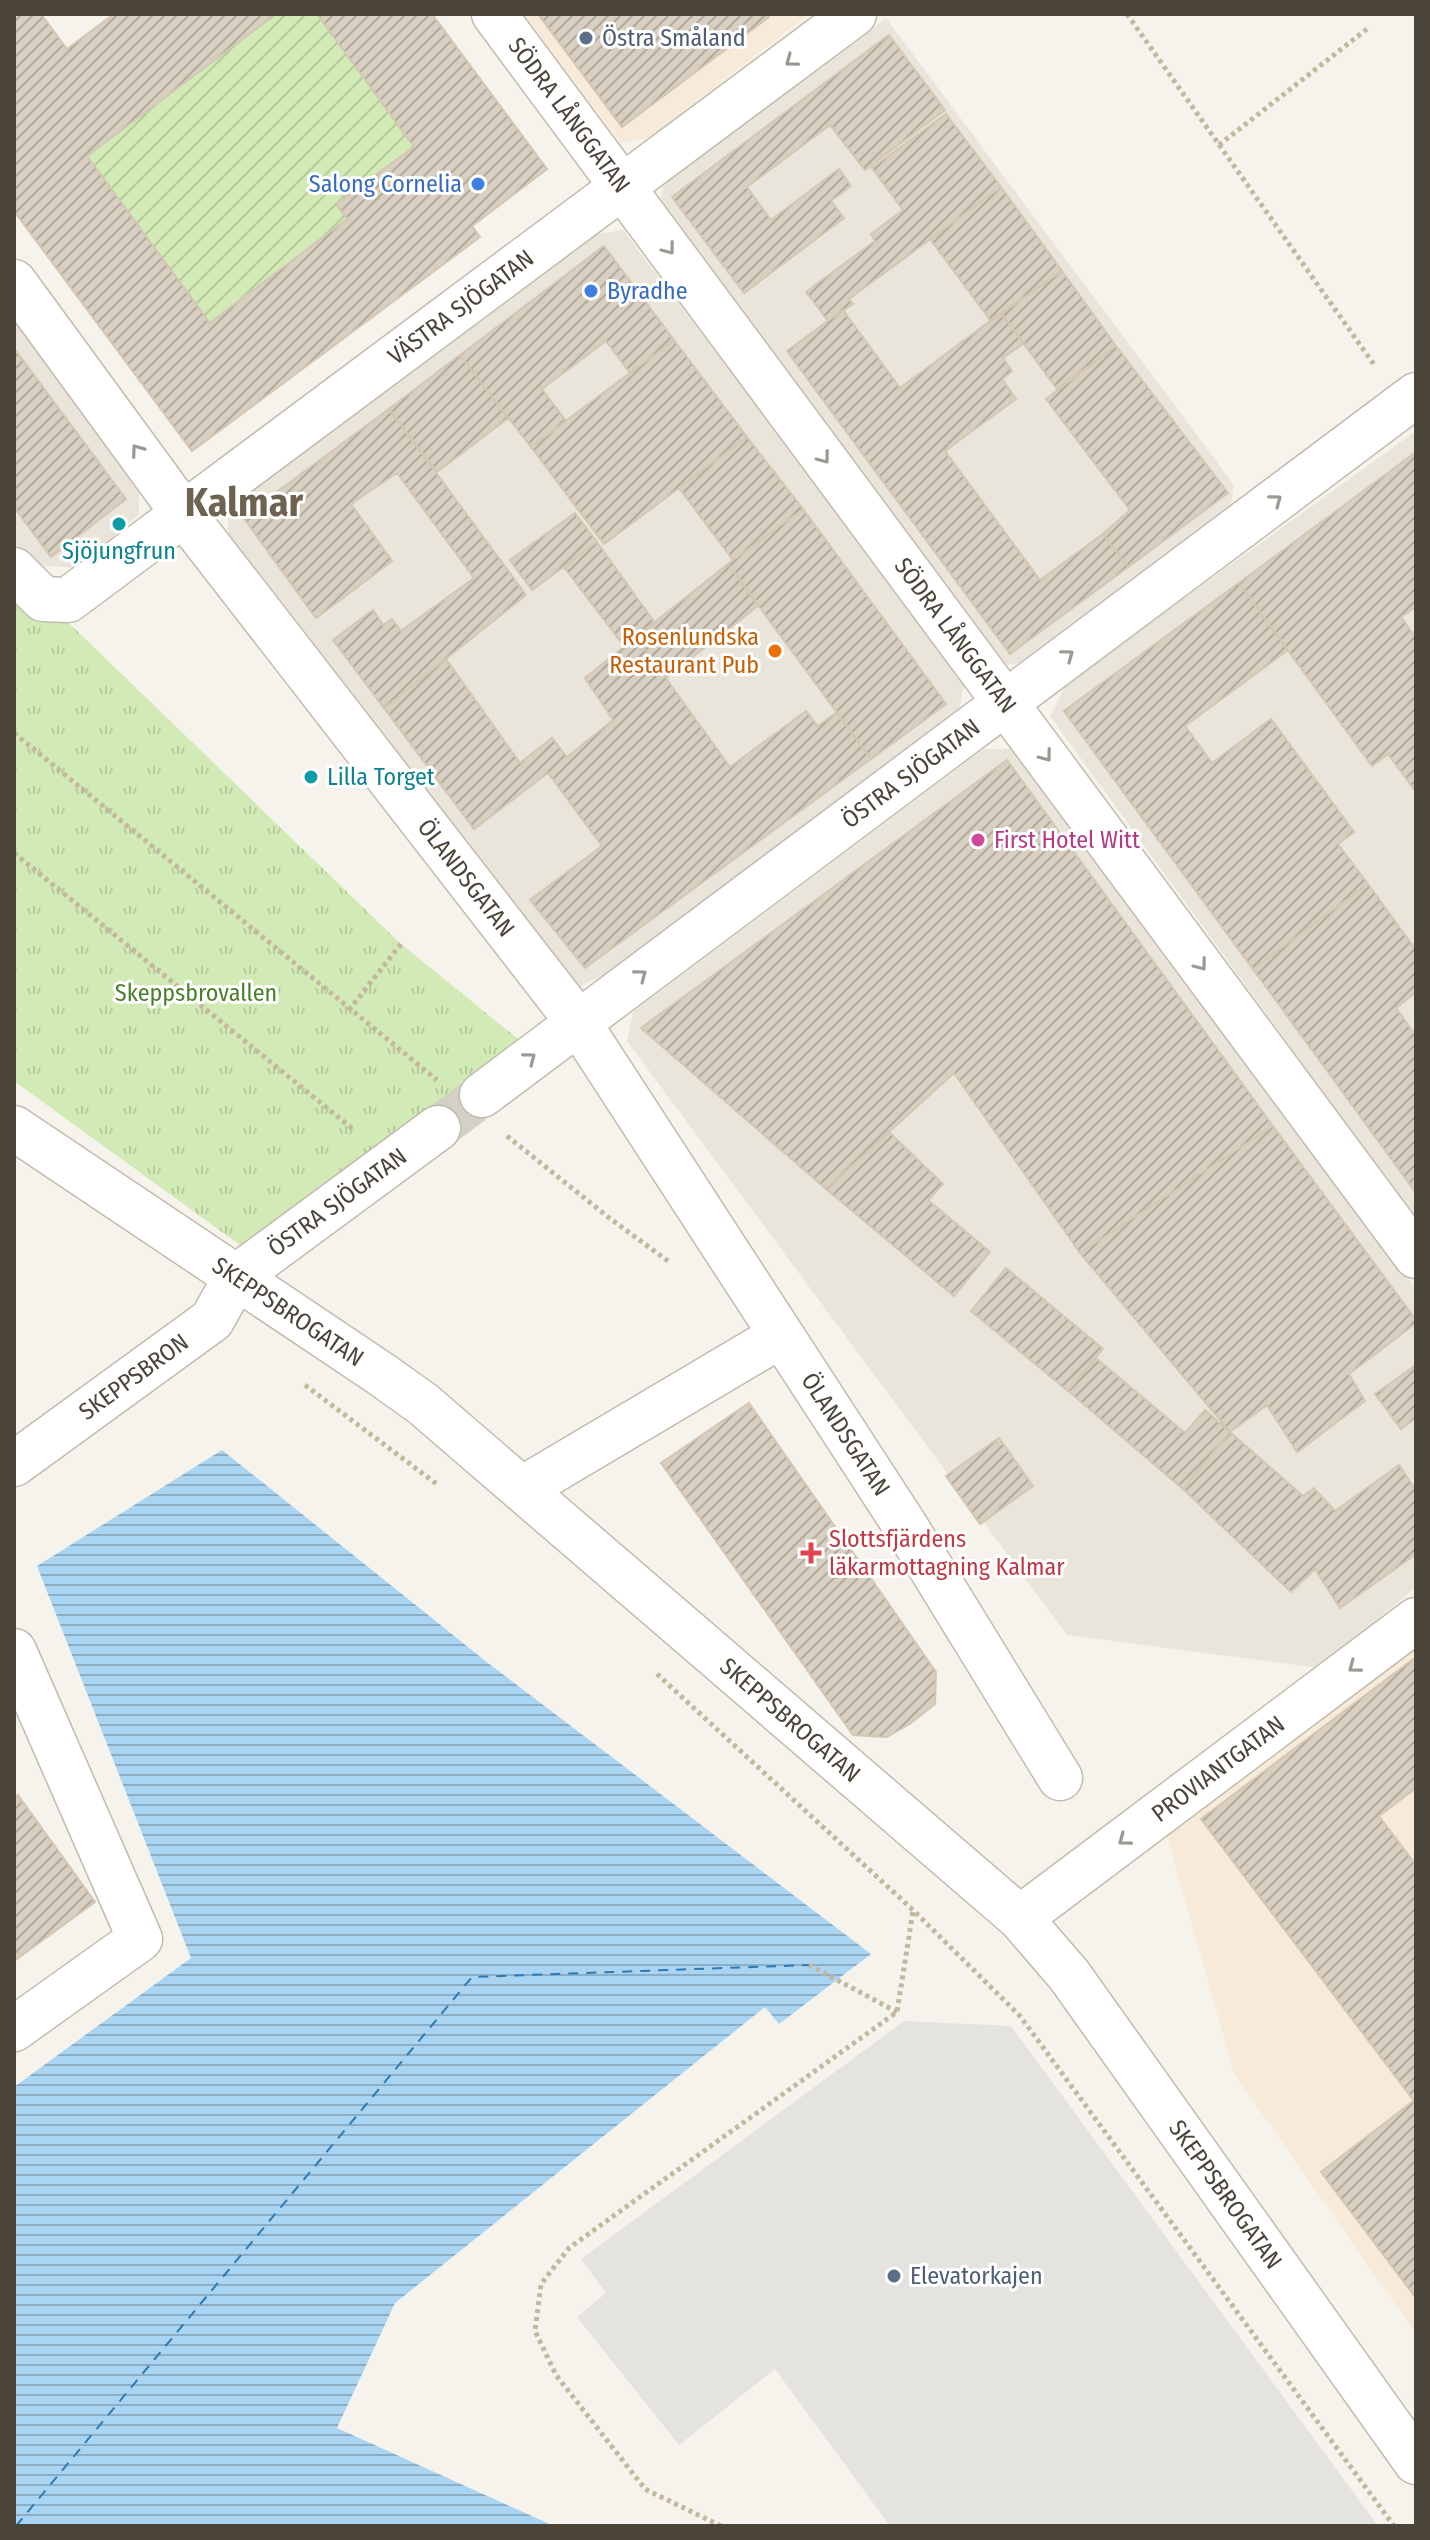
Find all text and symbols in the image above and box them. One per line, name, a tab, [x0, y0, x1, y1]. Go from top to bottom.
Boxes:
place label: Östra Småland	[602, 24, 746, 52]
marker: Östra Småland	[577, 29, 595, 47]
street label: SÖDRA LÅNGGATAN	[502, 32, 636, 198]
one-way arrow	[786, 51, 800, 65]
place label: Salong Cornelia	[309, 170, 462, 198]
marker: Salong Cornelia	[469, 175, 487, 193]
one-way arrow	[659, 240, 674, 255]
street label: VÄSTRA SJÖGATAN	[383, 244, 539, 370]
place label: Byradhe	[607, 277, 688, 305]
marker: Byradhe	[582, 282, 600, 300]
one-way arrow	[132, 445, 147, 459]
one-way arrow	[814, 449, 829, 463]
district label: Kalmar	[185, 479, 304, 527]
one-way arrow	[1267, 495, 1282, 509]
marker: Sjöjungfrun	[110, 515, 128, 533]
place label: Sjöjungfrun	[62, 537, 176, 565]
street label: SÖDRA LÅNGGATAN	[889, 552, 1022, 719]
place label: Rosenlundska Restaurant Pub	[609, 623, 759, 679]
marker: Rosenlundska Restaurant Pub	[766, 642, 784, 660]
one-way arrow	[1059, 651, 1074, 665]
street label: ÖSTRA SJÖGATAN	[837, 713, 985, 834]
one-way arrow	[1036, 748, 1050, 762]
place label: Lilla Torget	[327, 763, 435, 791]
marker: Lilla Torget	[302, 768, 320, 786]
street label: ÖLANDSGATAN	[412, 813, 520, 942]
place label: First Hotel Witt	[994, 826, 1140, 854]
marker: First Hotel Witt	[969, 831, 987, 849]
one-way arrow	[1191, 956, 1205, 971]
one-way arrow	[632, 971, 647, 985]
park label: Skeppsbrovallen	[115, 979, 277, 1007]
one-way arrow	[521, 1054, 536, 1068]
street label: ÖSTRA SJÖGATAN	[263, 1142, 412, 1262]
street label: SKEPPSBROGATAN	[207, 1251, 369, 1372]
street label: SKEPPSBRON	[74, 1328, 194, 1426]
street label: ÖLANDSGATAN	[796, 1367, 896, 1501]
place label: Slottsfjärdens läkarmottagning Kalmar	[829, 1525, 1065, 1581]
marker: Slottsfjärdens läkarmottagning Kalmar	[800, 1542, 822, 1564]
street label: SKEPPSBROGATAN	[714, 1652, 866, 1788]
one-way arrow	[1348, 1657, 1362, 1672]
street label: PROVIANTGATAN	[1146, 1710, 1290, 1828]
one-way arrow	[1118, 1831, 1132, 1845]
street label: SKEPPSBROGATAN	[1163, 2115, 1288, 2274]
place label: Elevatorkajen	[910, 2262, 1043, 2290]
marker: Elevatorkajen	[885, 2267, 903, 2285]

